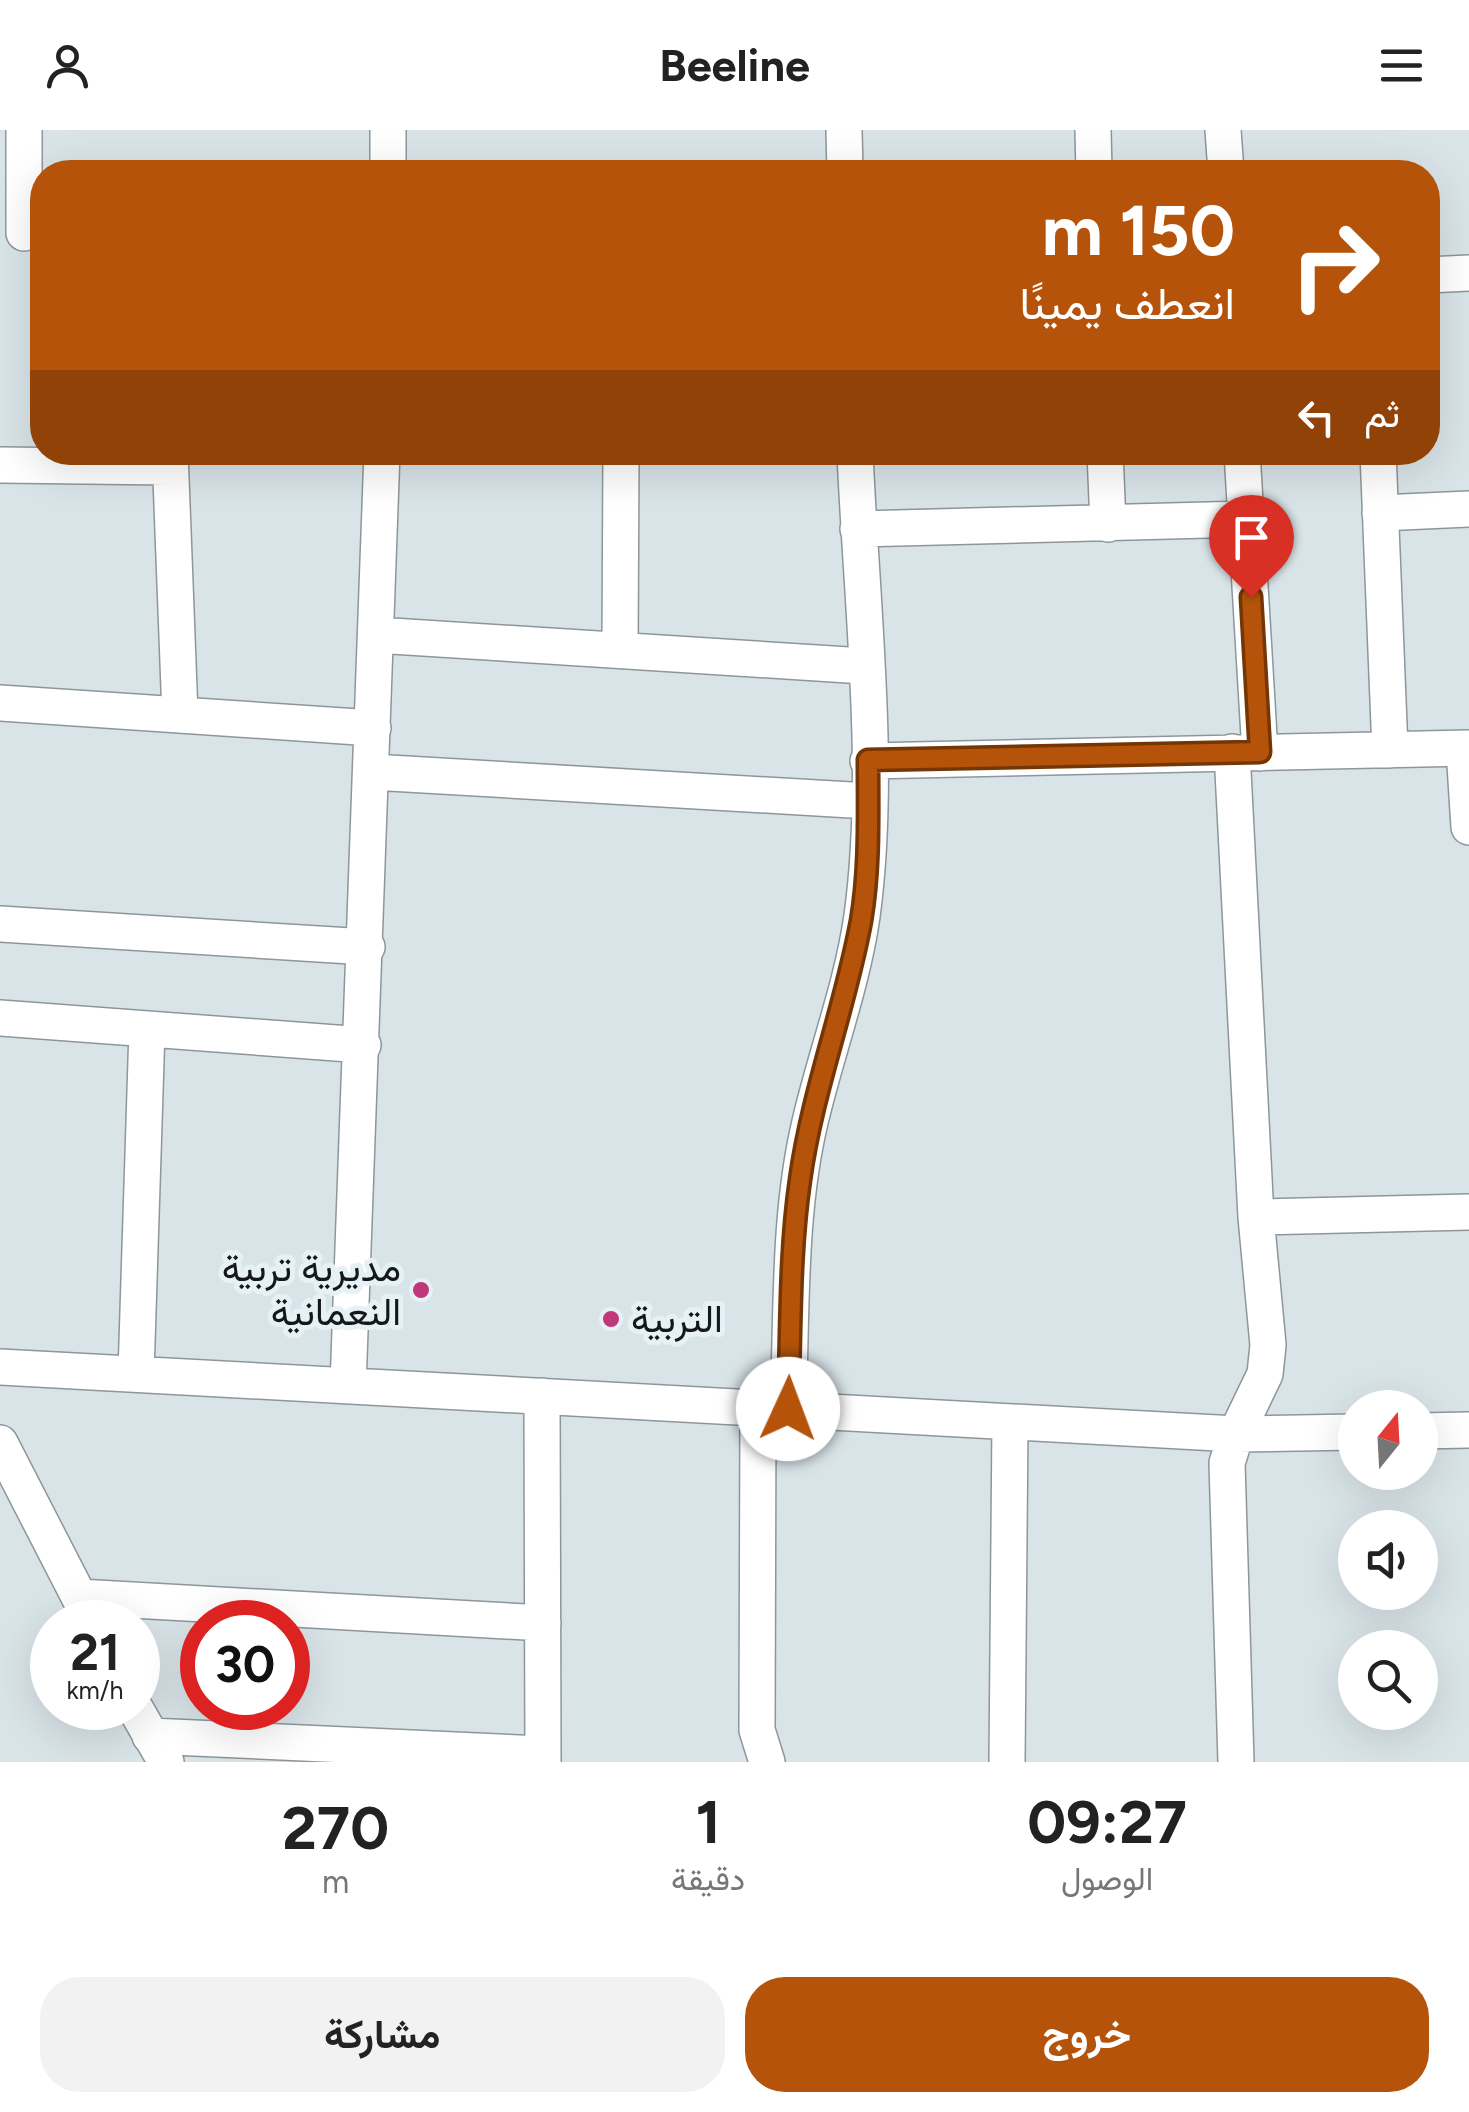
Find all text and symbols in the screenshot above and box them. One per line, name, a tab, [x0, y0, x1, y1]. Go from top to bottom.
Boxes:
icon: person	[40, 38, 95, 93]
text: Beeline	[659, 38, 810, 92]
icon: menu	[1374, 38, 1429, 93]
text: 150 m	[1042, 188, 1235, 273]
icon: right	[1270, 200, 1400, 330]
text: انعطف يمينًا	[1020, 276, 1235, 330]
icon: left	[1289, 390, 1344, 445]
text: ثم	[1364, 391, 1400, 437]
pin	[1209, 495, 1294, 598]
icon: arrive	[1224, 510, 1279, 565]
place label: مديرية تربية النعمانية	[222, 1245, 401, 1335]
marker: مديرية تربية النعمانية	[410, 1279, 432, 1301]
place label: التربية	[631, 1296, 723, 1342]
marker: التربية	[600, 1308, 622, 1330]
position arrow	[736, 1357, 840, 1461]
north arrow	[1338, 1390, 1438, 1490]
map controls	[1338, 1390, 1438, 1730]
button: sound	[1338, 1510, 1438, 1610]
speed limit sign: 30	[180, 1600, 310, 1730]
text: 21	[70, 1622, 120, 1683]
button: search	[1338, 1630, 1438, 1730]
text: km/h	[66, 1675, 124, 1705]
text: 1	[695, 1786, 721, 1858]
text: 09:27	[1027, 1786, 1187, 1858]
text: 270	[282, 1792, 389, 1864]
text: دقيقة	[671, 1860, 745, 1898]
text: الوصول	[1061, 1860, 1153, 1898]
text: m	[322, 1863, 349, 1901]
button: مشاركة	[40, 1977, 725, 2092]
button: خروج	[745, 1977, 1429, 2092]

